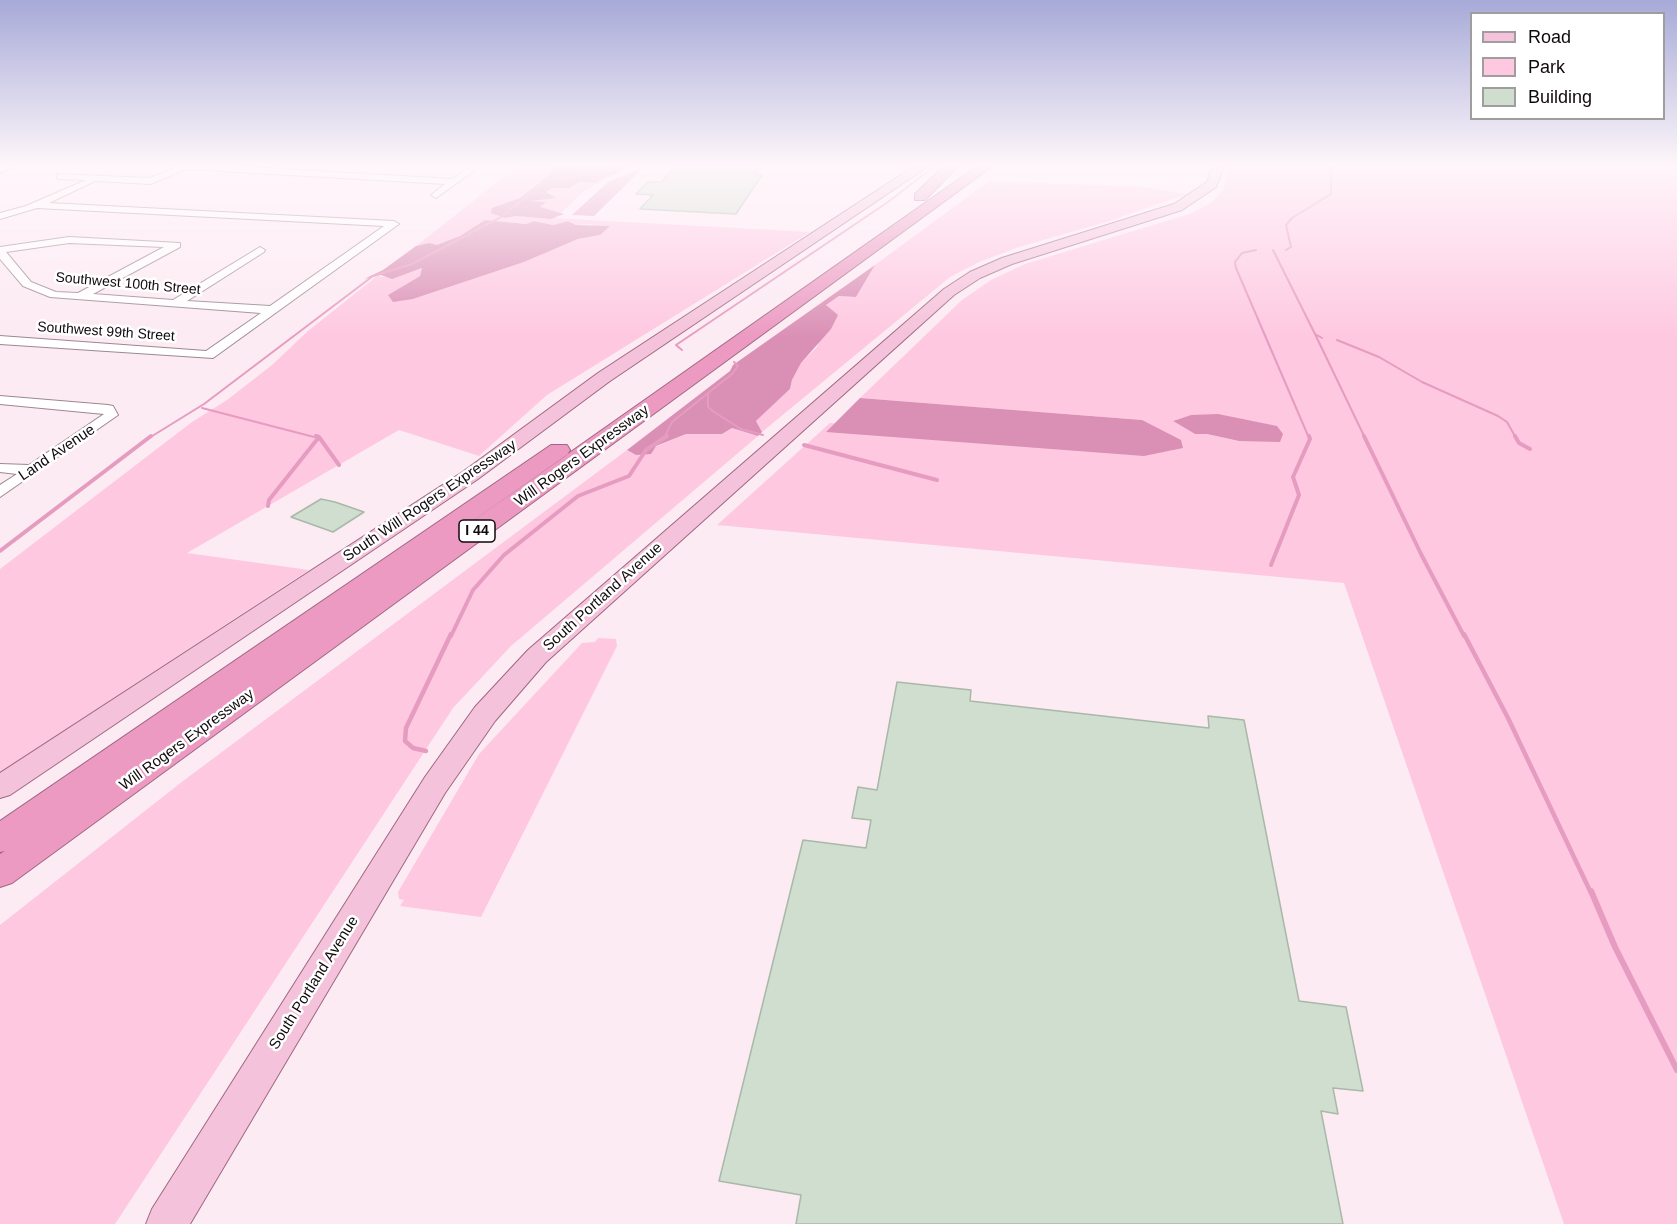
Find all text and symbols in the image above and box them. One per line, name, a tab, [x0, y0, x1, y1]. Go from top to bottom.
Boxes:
legend	[1470, 12, 1665, 120]
text: Road	[1528, 27, 1571, 47]
text: Park	[1528, 57, 1565, 77]
text: Building	[1528, 87, 1592, 107]
street label: Southwest 100th Street	[55, 269, 201, 299]
street label: Southwest 99th Street	[37, 319, 175, 345]
street label: Will Rogers Expressway	[511, 401, 653, 511]
street label: Land Avenue	[15, 421, 99, 485]
street label: South Will Rogers Expressway	[340, 436, 520, 566]
road number: I 44	[459, 520, 495, 542]
street label: South Portland Avenue	[540, 539, 666, 655]
street label: Will Rogers Expressway	[116, 685, 258, 795]
street label: South Portland Avenue	[266, 913, 362, 1053]

